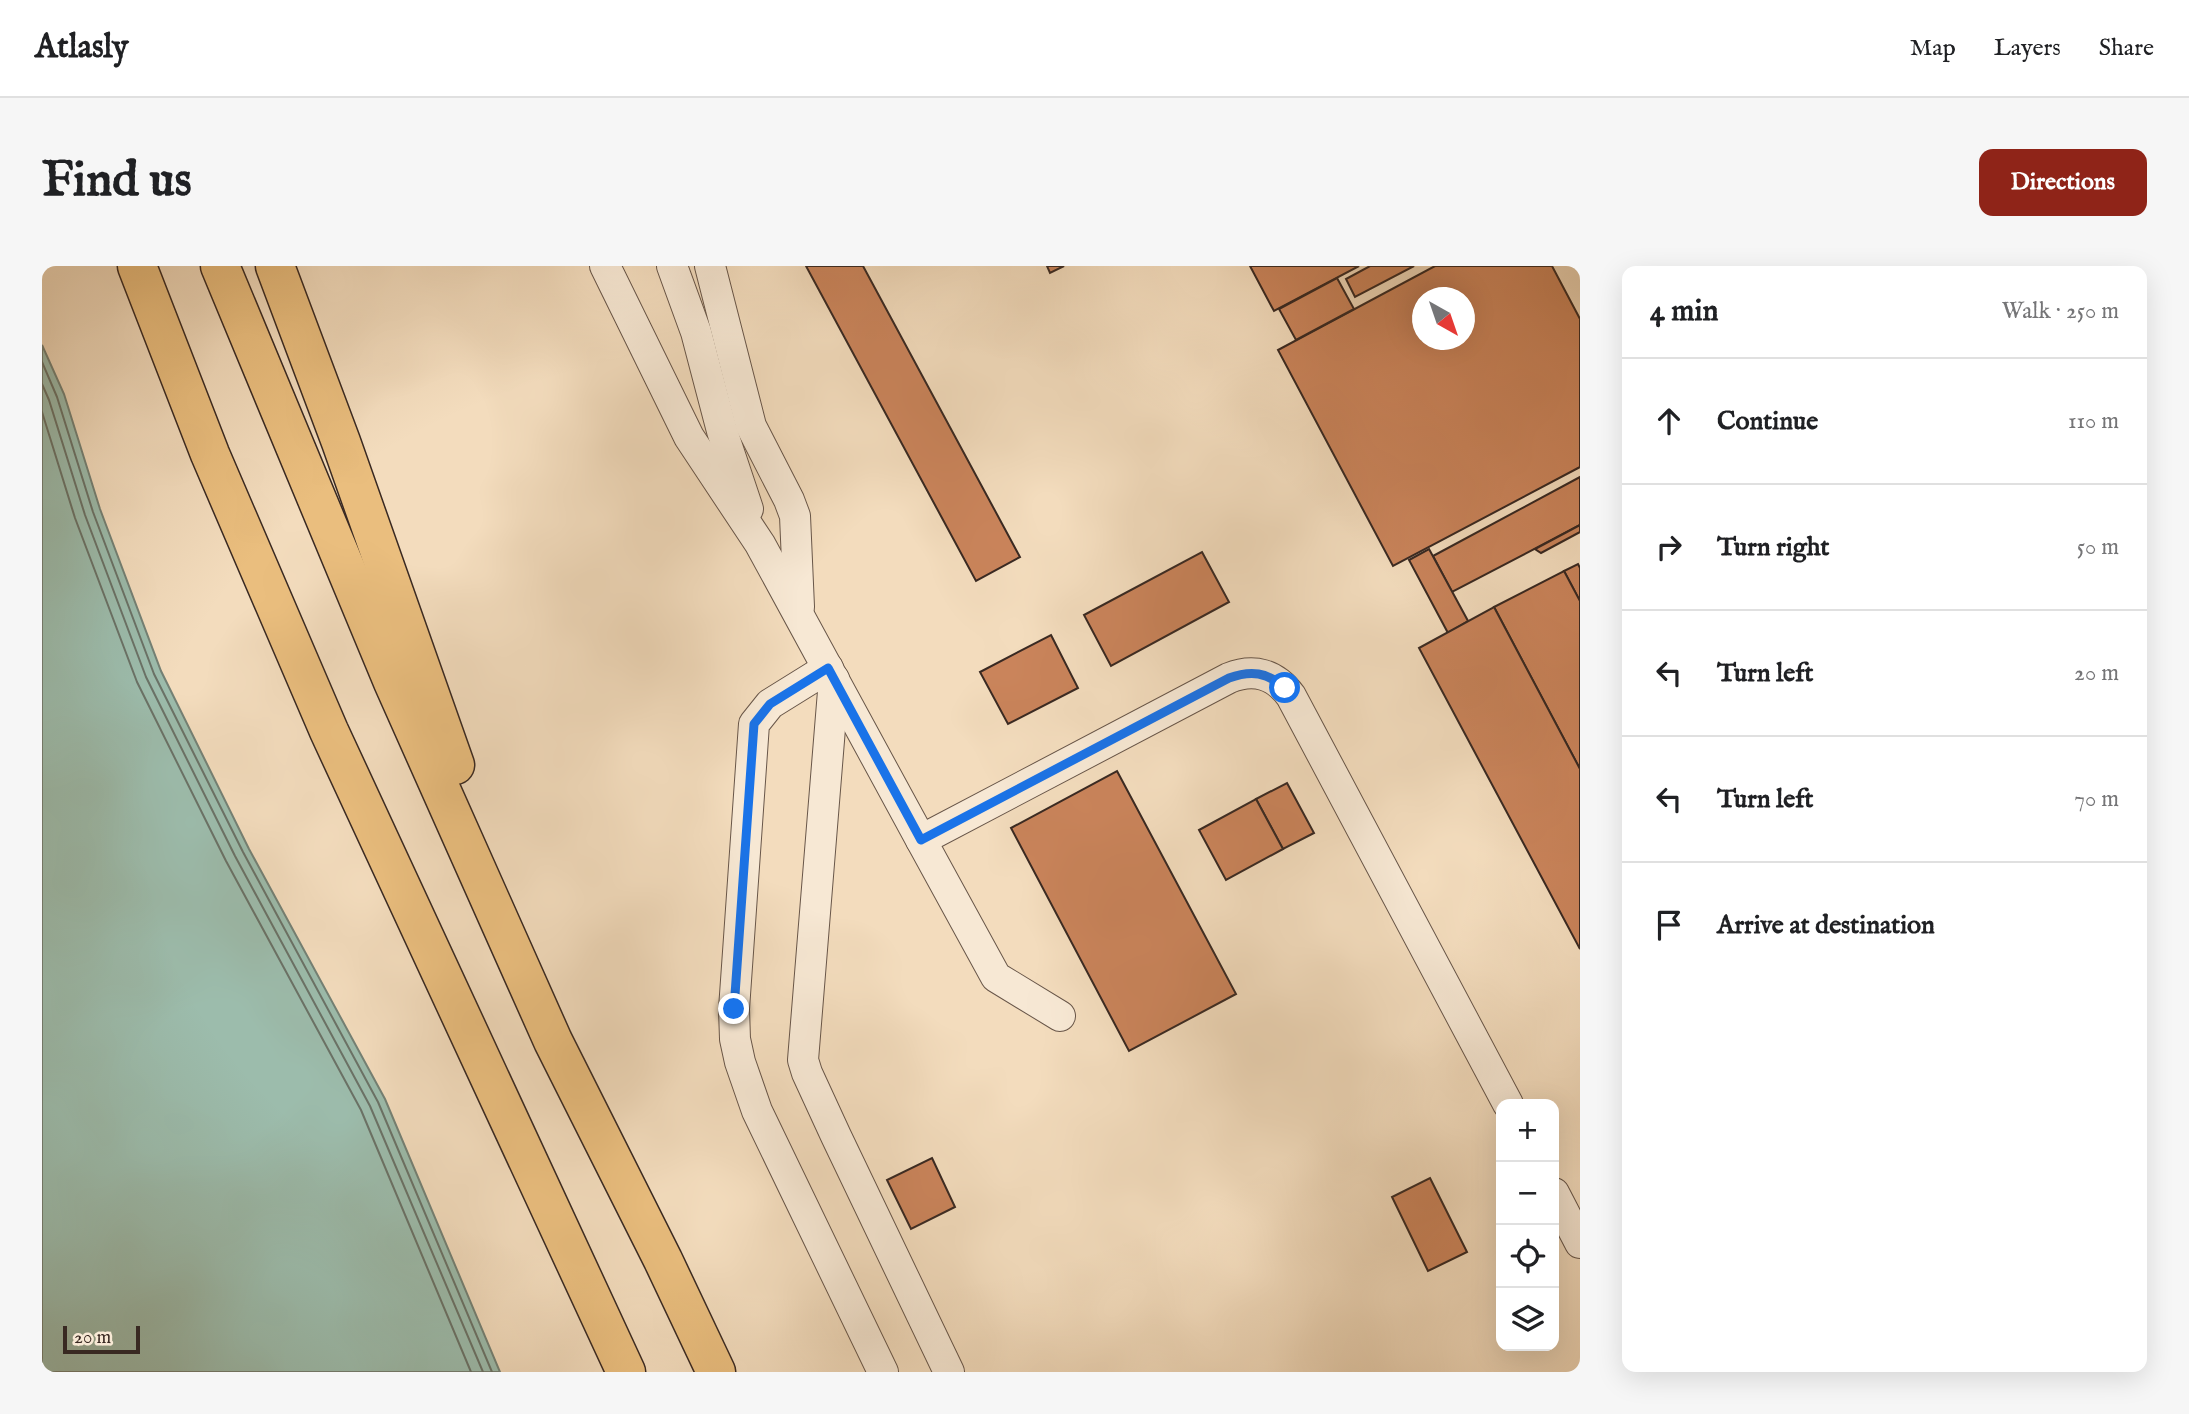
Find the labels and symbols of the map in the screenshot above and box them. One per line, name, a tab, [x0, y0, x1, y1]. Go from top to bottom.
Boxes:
north arrow	[1412, 287, 1475, 350]
route start	[1269, 672, 1300, 703]
route end	[718, 993, 749, 1024]
scale bar	[63, 1323, 140, 1355]

